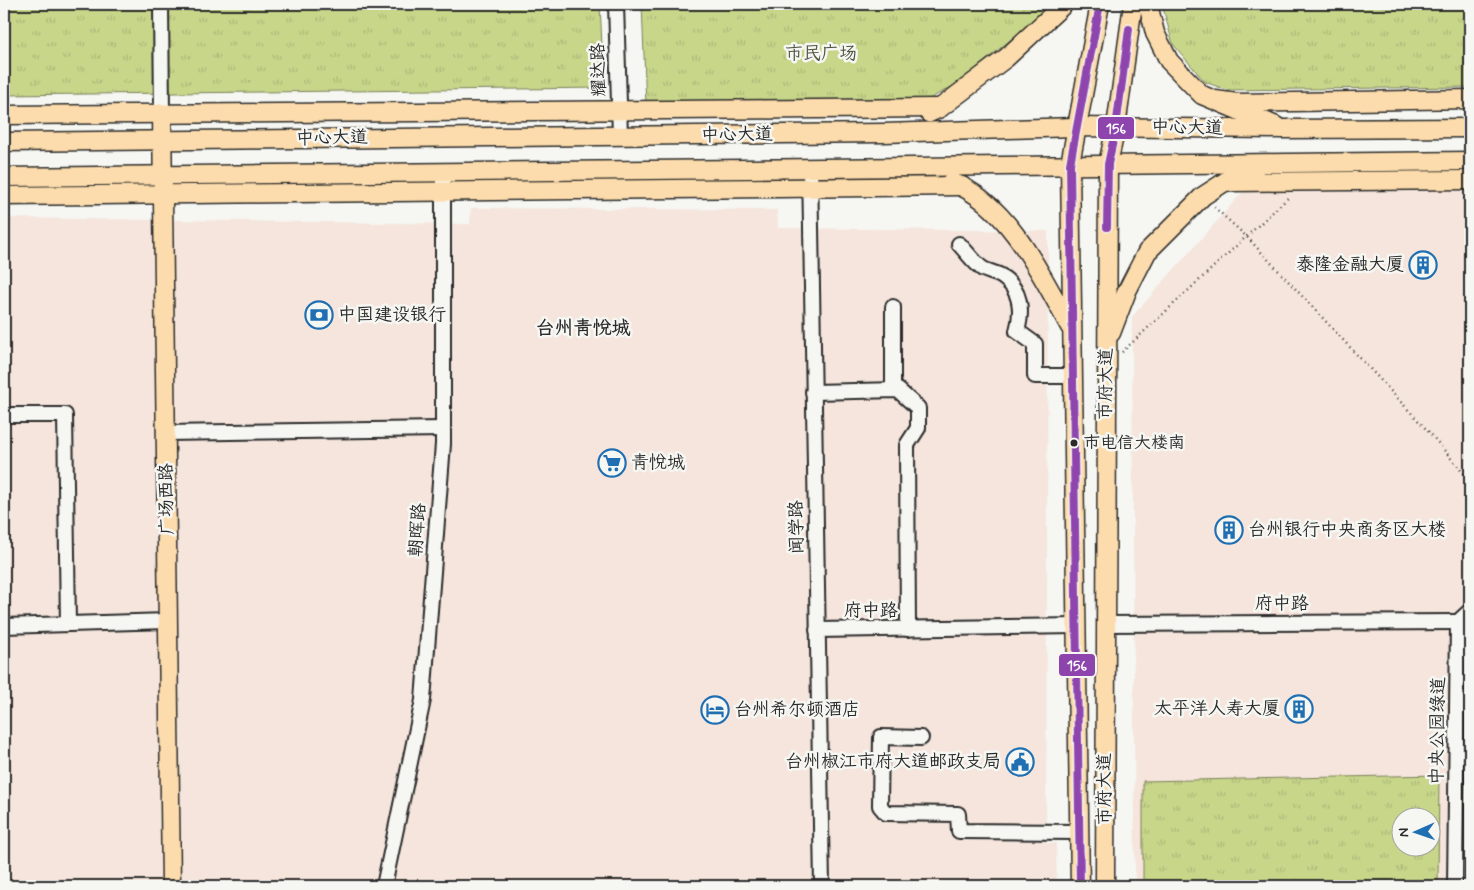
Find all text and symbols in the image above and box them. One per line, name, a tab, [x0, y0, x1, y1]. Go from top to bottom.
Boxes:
park label: 市民广场	[785, 42, 857, 66]
street label: 耀达路	[586, 43, 612, 97]
street label: 中心大道	[1151, 115, 1223, 141]
line badge: 156	[1097, 116, 1135, 140]
text: 156	[1106, 120, 1127, 138]
street label: 中心大道	[701, 122, 773, 148]
street label: 中心大道	[296, 125, 368, 151]
building icon: 泰隆金融大厦	[1408, 250, 1438, 280]
place label: 泰隆金融大厦	[1296, 253, 1404, 277]
bank icon: 中国建设银行	[304, 300, 334, 330]
place label: 中国建设银行	[338, 303, 446, 327]
district label: 台州青悦城	[535, 316, 631, 341]
street label: 市府大道	[1093, 348, 1119, 420]
place label: 市电信大楼南	[1083, 432, 1185, 454]
marker: 市电信大楼南	[1069, 438, 1079, 448]
supermarket icon: 青悦城	[597, 448, 627, 478]
place label: 青悦城	[631, 451, 685, 475]
street label: 广场西路	[154, 463, 180, 535]
street label: 闻学路	[785, 500, 809, 554]
street label: 朝晖路	[404, 502, 432, 558]
building icon: 台州银行中央商务区大楼	[1214, 515, 1244, 545]
place label: 台州银行中央商务区大楼	[1248, 518, 1446, 542]
street label: 府中路	[1255, 592, 1309, 616]
street label: 府中路	[844, 599, 898, 623]
line badge: 156	[1058, 653, 1096, 677]
text: 156	[1067, 657, 1088, 675]
street label: 中央公园绿道	[1425, 677, 1451, 785]
building icon: 太平洋人寿大厦	[1284, 694, 1314, 724]
hotel icon: 台州希尔顿酒店	[700, 695, 730, 725]
place label: 太平洋人寿大厦	[1154, 697, 1280, 721]
place label: 台州希尔顿酒店	[734, 698, 860, 722]
public building icon: 台州椒江市府大道邮政支局	[1005, 747, 1035, 777]
place label: 台州椒江市府大道邮政支局	[785, 750, 1001, 774]
street label: 市府大道	[1093, 753, 1117, 825]
north arrow	[1392, 808, 1442, 858]
text: N	[1395, 827, 1413, 837]

